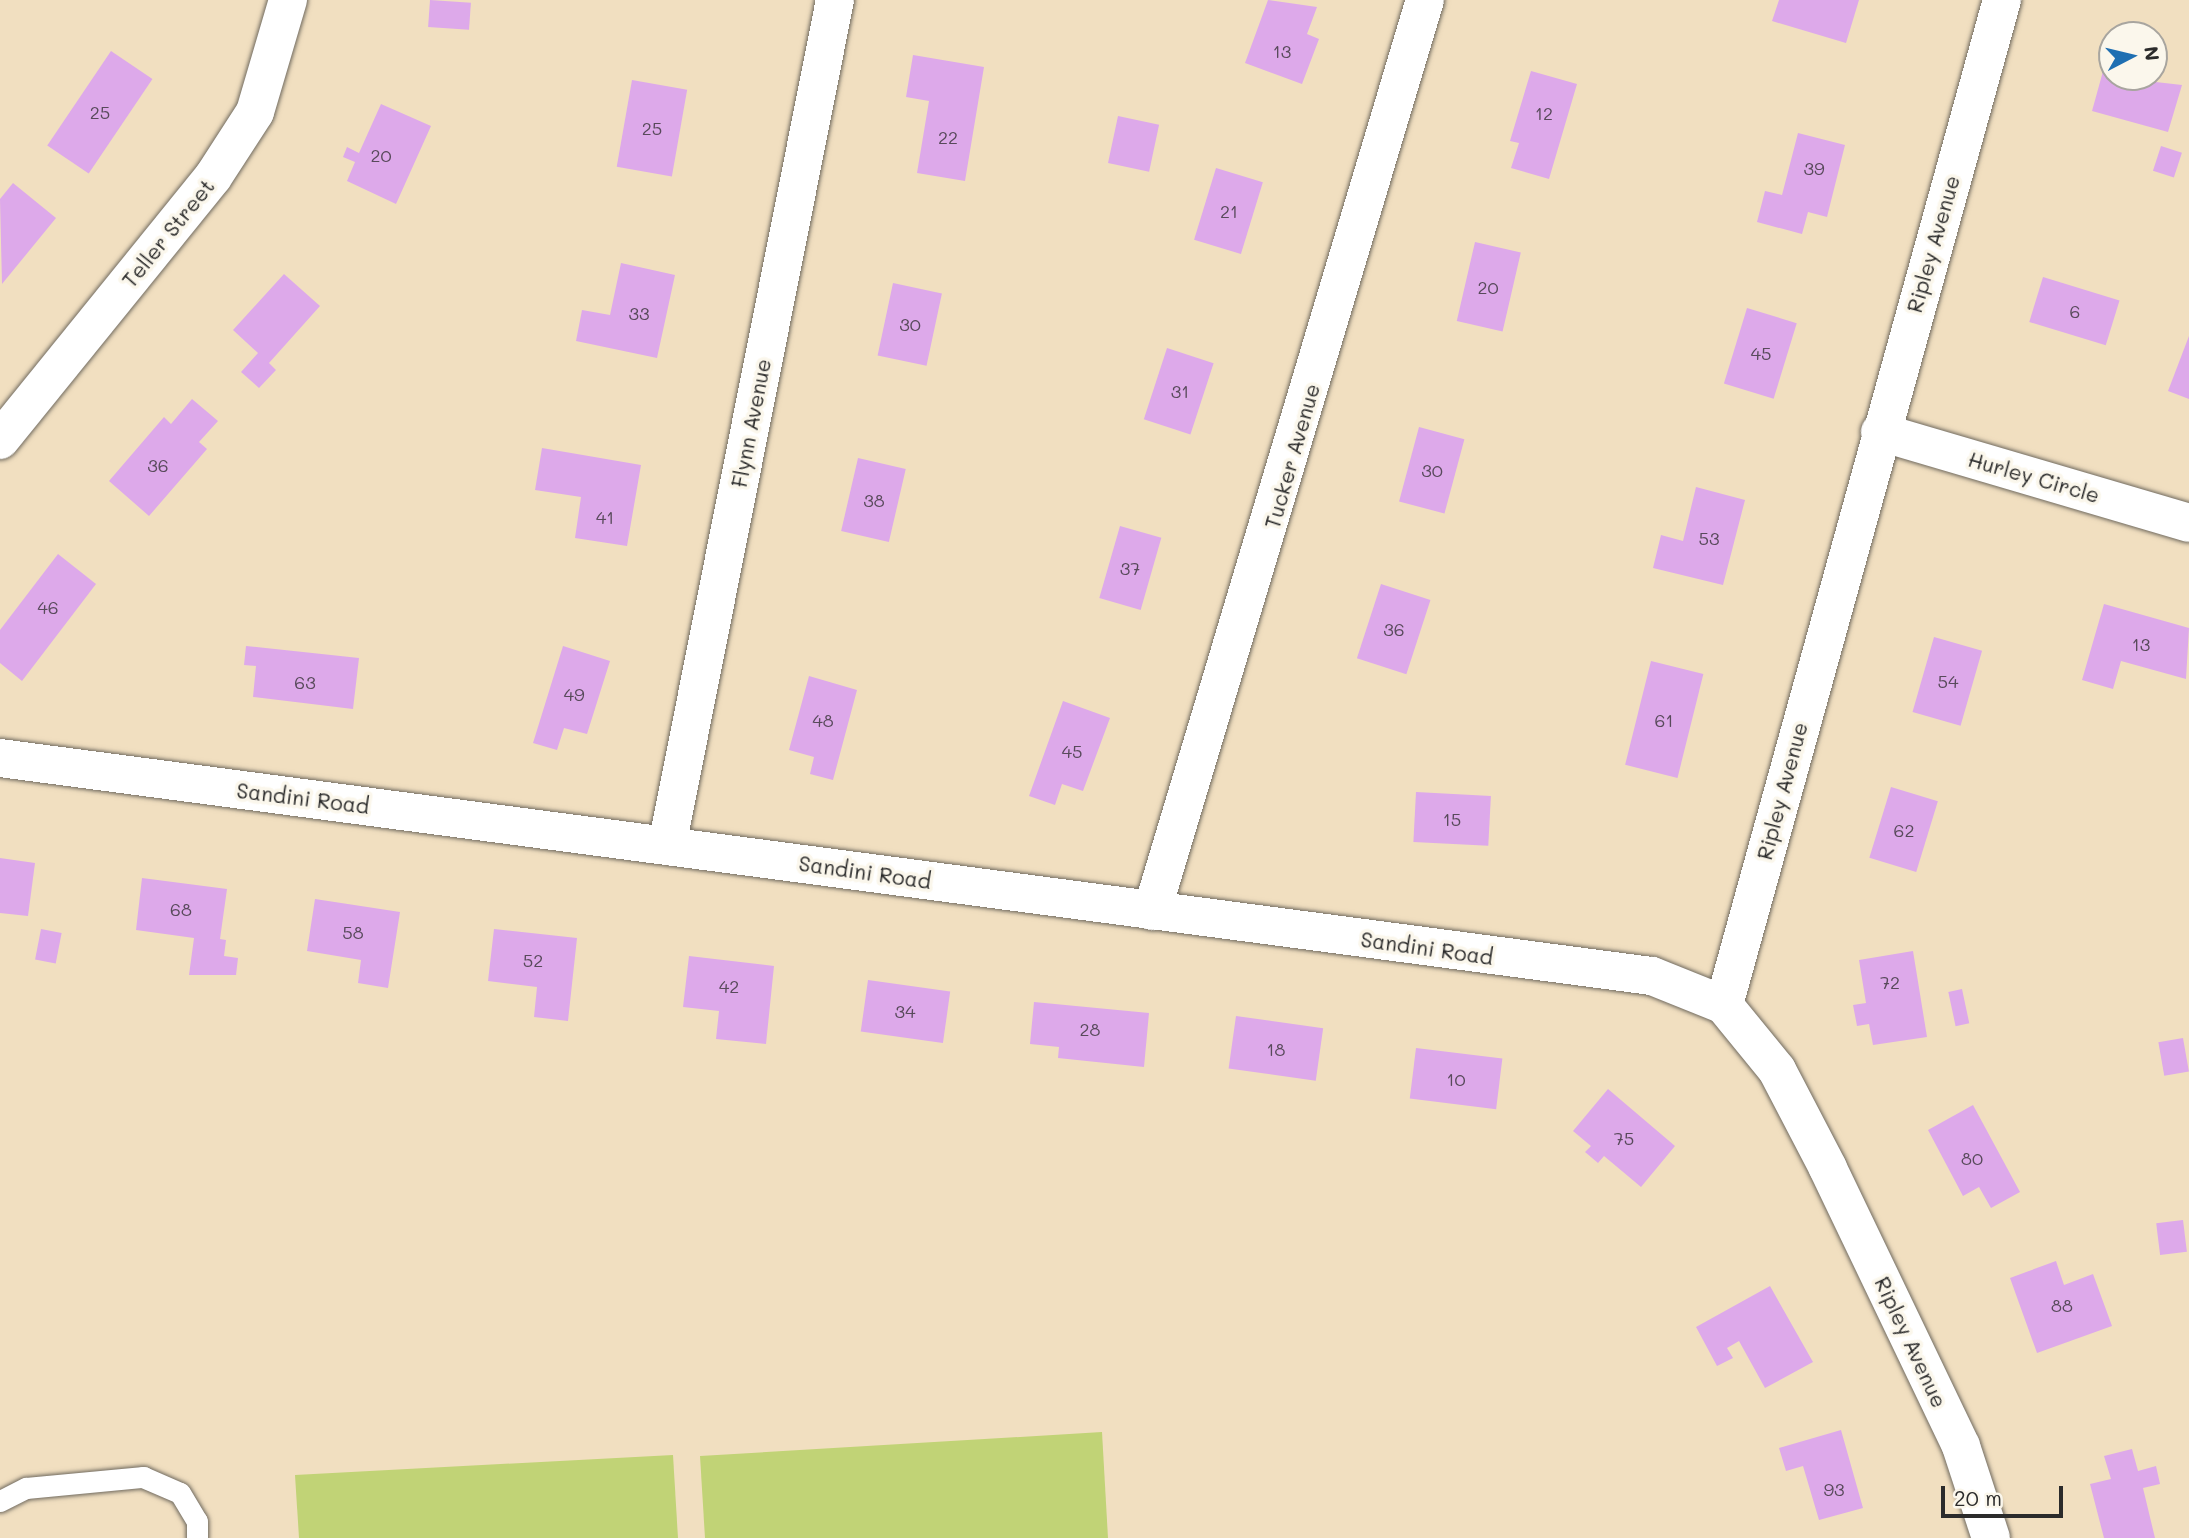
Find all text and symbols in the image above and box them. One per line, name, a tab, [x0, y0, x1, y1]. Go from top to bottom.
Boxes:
north arrow	[2098, 21, 2168, 91]
house number: 13	[1273, 40, 1291, 62]
text: N	[2139, 45, 2166, 62]
house number: 25	[90, 101, 110, 123]
house number: 12	[1535, 102, 1553, 124]
house number: 25	[642, 117, 662, 139]
house number: 22	[938, 126, 958, 148]
house number: 20	[370, 144, 392, 166]
house number: 39	[1803, 157, 1825, 179]
street label: Ripley Avenue	[1901, 173, 1965, 315]
street label: Teller Street	[117, 174, 219, 292]
house number: 21	[1220, 200, 1238, 222]
house number: 20	[1477, 276, 1499, 298]
house number: 6	[2070, 300, 2080, 322]
house number: 33	[628, 302, 650, 324]
house number: 30	[899, 313, 921, 335]
house number: 45	[1750, 342, 1772, 364]
street label: Flynn Avenue	[726, 356, 776, 490]
house number: 31	[1171, 380, 1189, 402]
street label: Tucker Avenue	[1259, 381, 1325, 531]
street label: Hurley Circle	[1965, 446, 2103, 508]
house number: 36	[147, 454, 169, 476]
house number: 30	[1421, 459, 1443, 481]
house number: 38	[863, 489, 885, 511]
house number: 41	[596, 506, 614, 528]
house number: 53	[1698, 527, 1720, 549]
house number: 37	[1120, 557, 1140, 579]
house number: 46	[37, 596, 59, 618]
house number: 36	[1383, 618, 1405, 640]
house number: 13	[2132, 633, 2150, 655]
house number: 54	[1937, 670, 1959, 692]
house number: 63	[294, 671, 316, 693]
house number: 49	[563, 683, 585, 705]
house number: 48	[812, 709, 834, 731]
house number: 61	[1655, 709, 1673, 731]
street label: Ripley Avenue	[1752, 719, 1812, 863]
house number: 45	[1061, 740, 1083, 762]
street label: Sandini Road	[235, 777, 371, 819]
house number: 15	[1443, 808, 1461, 830]
house number: 62	[1894, 819, 1914, 841]
street label: Sandini Road	[797, 850, 933, 894]
house number: 68	[170, 898, 192, 920]
house number: 58	[342, 921, 364, 943]
street label: Sandini Road	[1359, 926, 1495, 970]
house number: 52	[523, 949, 543, 971]
house number: 72	[1880, 971, 1900, 993]
house number: 42	[719, 975, 739, 997]
house number: 34	[894, 1000, 916, 1022]
house number: 28	[1080, 1018, 1100, 1040]
house number: 18	[1267, 1038, 1285, 1060]
house number: 10	[1446, 1068, 1466, 1090]
house number: 75	[1614, 1127, 1634, 1149]
house number: 80	[1961, 1147, 1983, 1169]
street label: Ripley Avenue	[1870, 1273, 1952, 1411]
house number: 88	[2051, 1294, 2073, 1316]
scale bar	[1944, 1472, 2066, 1516]
house number: 93	[1823, 1478, 1845, 1500]
text: 20 m	[1954, 1484, 2002, 1511]

